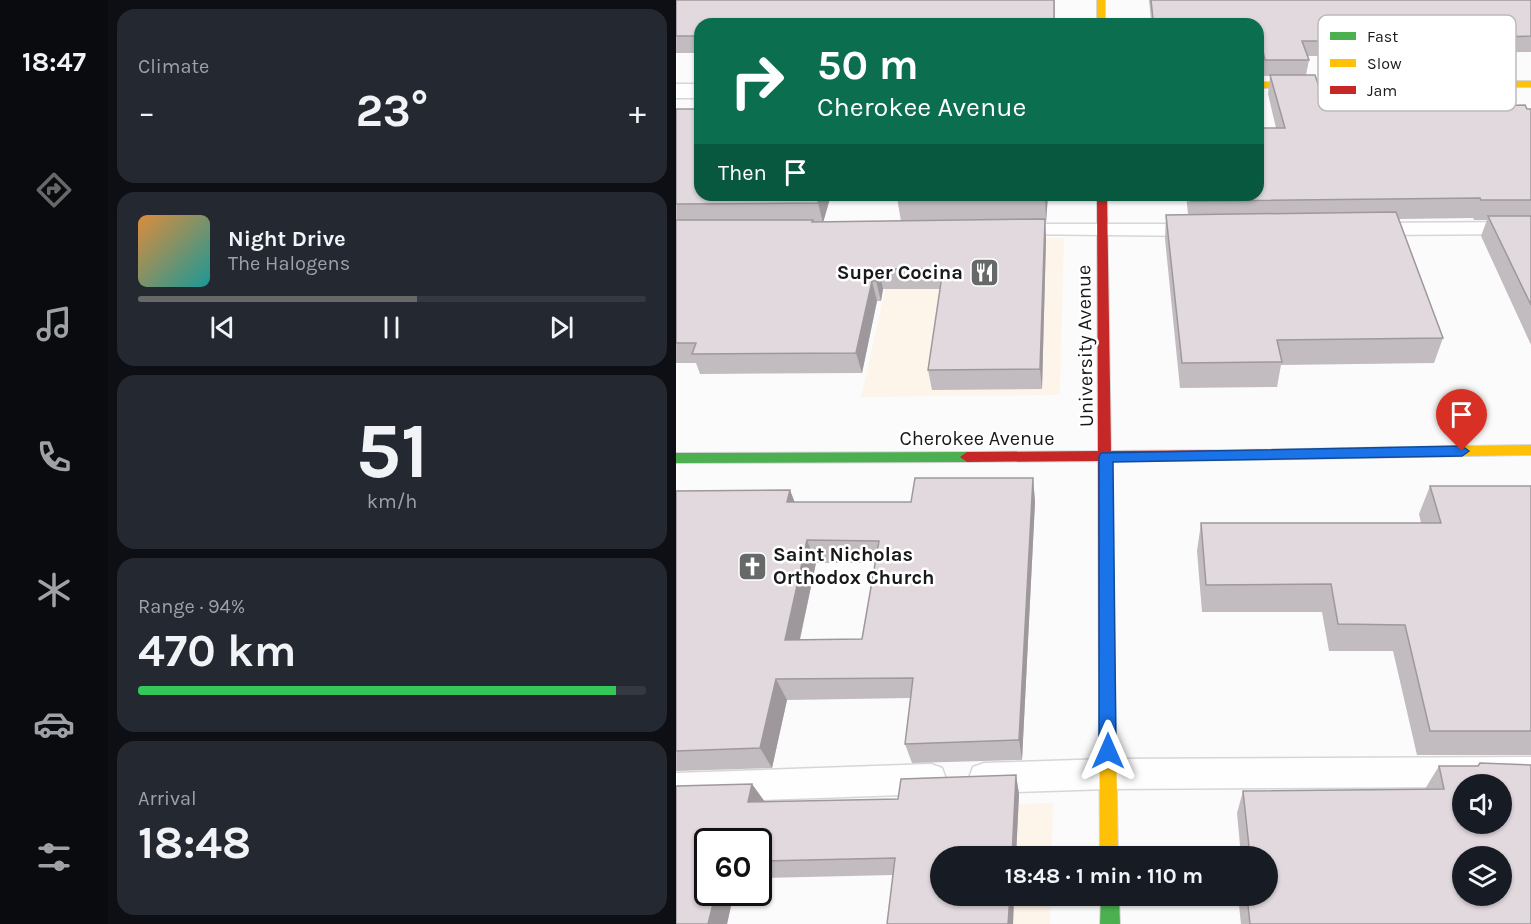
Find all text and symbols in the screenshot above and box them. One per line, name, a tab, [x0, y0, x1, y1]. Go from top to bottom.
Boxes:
legend	[1318, 15, 1516, 111]
text: Fast	[1367, 27, 1398, 46]
text: 50 m	[817, 40, 919, 90]
icon: right	[718, 42, 796, 120]
text: 18:47	[22, 46, 86, 78]
text: Slow	[1367, 54, 1402, 73]
text: Climate	[138, 55, 209, 78]
text: Jam	[1367, 81, 1397, 100]
text: 23°	[356, 85, 428, 137]
text: Cherokee Avenue	[817, 91, 1026, 123]
text: −	[138, 93, 155, 131]
text: +	[629, 93, 646, 131]
icon: arrive	[779, 156, 812, 189]
text: Then	[718, 160, 767, 186]
icon: directions	[33, 169, 75, 211]
text: Night Drive	[228, 226, 346, 252]
text: The Halogens	[228, 252, 350, 275]
restaurant icon: Super Cocina	[968, 256, 1000, 288]
place label: Super Cocina	[837, 261, 963, 284]
street label: University Avenue	[1072, 265, 1098, 427]
icon: music	[33, 303, 75, 345]
icon: previous	[206, 311, 239, 344]
icon: pause	[375, 311, 408, 344]
icon: next	[545, 311, 578, 344]
pin	[1436, 389, 1487, 451]
icon: arrive	[1445, 398, 1478, 431]
text: 51	[355, 405, 429, 497]
street label: Cherokee Avenue	[899, 427, 1055, 450]
icon: phone	[33, 436, 75, 478]
text: km/h	[367, 490, 417, 513]
place label: Saint Nicholas Orthodox Church	[773, 543, 934, 589]
church icon: Saint Nicholas Orthodox Church	[736, 550, 768, 582]
icon: climate	[33, 569, 75, 611]
text: Range · 94%	[138, 595, 245, 618]
text: 470 km	[138, 625, 296, 677]
icon: car	[33, 703, 75, 745]
position arrow	[1076, 719, 1140, 783]
map controls	[1452, 774, 1512, 906]
button: sound	[1452, 774, 1512, 834]
text: Arrival	[138, 787, 197, 810]
text: 18:48	[138, 817, 251, 869]
speed limit sign: 60	[694, 828, 772, 906]
icon: filters	[33, 836, 75, 878]
button: layers	[1452, 846, 1512, 906]
text: 18:48 · 1 min · 110 m	[1005, 863, 1203, 889]

